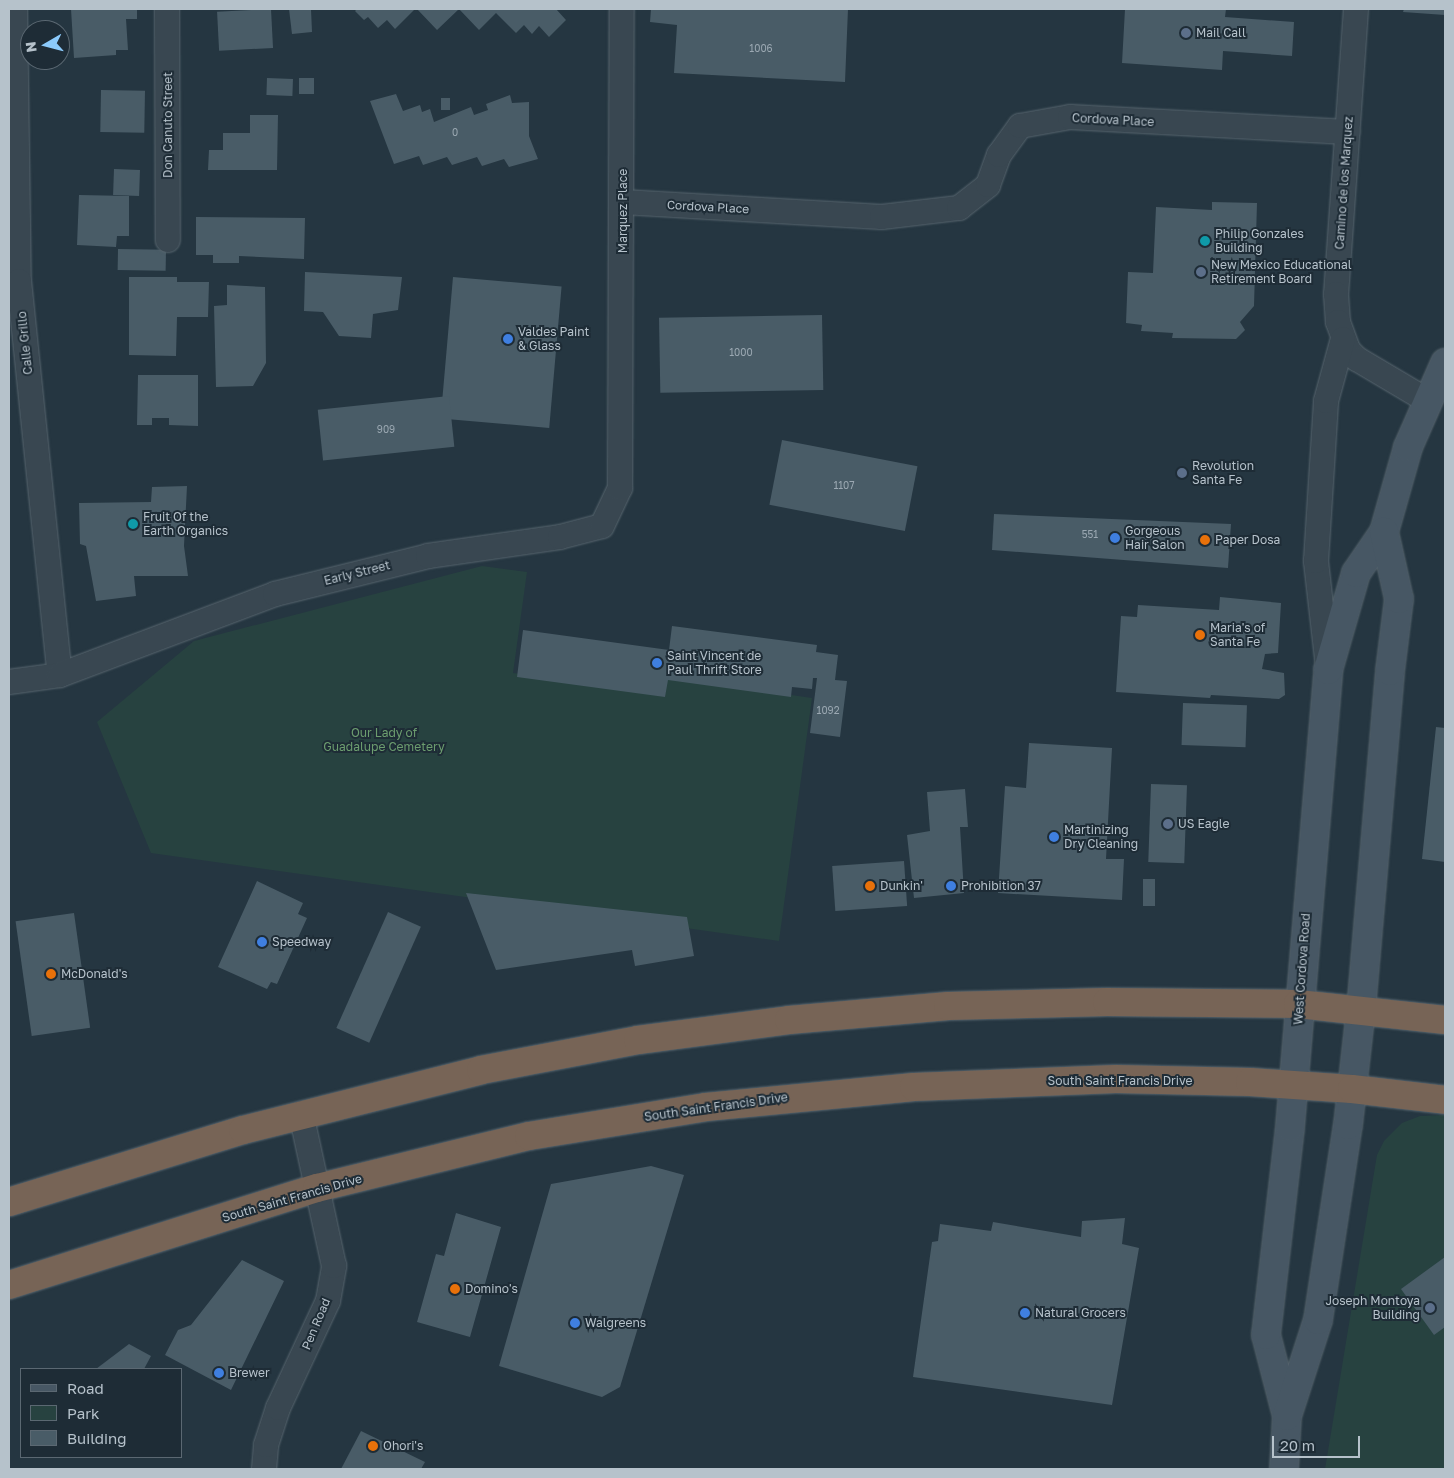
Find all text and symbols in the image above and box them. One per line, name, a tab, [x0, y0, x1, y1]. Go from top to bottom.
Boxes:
north arrow	[20, 20, 70, 70]
place label: Mail Call	[1196, 26, 1246, 40]
marker: Mail Call	[1180, 27, 1192, 39]
text: N	[21, 41, 40, 53]
house number: 1006	[749, 43, 773, 55]
street label: Don Canuto Street	[161, 72, 175, 178]
street label: Cordova Place	[1071, 111, 1155, 129]
street label: Camino de los Marquez	[1332, 116, 1356, 250]
house number: 0	[452, 127, 458, 139]
street label: Marquez Place	[616, 169, 630, 253]
street label: Cordova Place	[666, 198, 750, 216]
place label: Philip Gonzales Building	[1215, 227, 1304, 255]
marker: Philip Gonzales Building	[1199, 235, 1211, 247]
place label: New Mexico Educational Retirement Board	[1211, 258, 1352, 286]
marker: New Mexico Educational Retirement Board	[1195, 266, 1207, 278]
street label: Calle Grillo	[15, 311, 35, 375]
place label: Valdes Paint & Glass	[518, 325, 589, 353]
marker: Valdes Paint & Glass	[502, 333, 514, 345]
house number: 1000	[729, 347, 753, 359]
house number: 909	[377, 424, 395, 436]
place label: Revolution Santa Fe	[1192, 459, 1254, 487]
marker: Revolution Santa Fe	[1176, 467, 1188, 479]
house number: 1107	[833, 480, 855, 492]
place label: Fruit Of the Earth Organics	[143, 510, 228, 538]
marker: Fruit Of the Earth Organics	[127, 518, 139, 530]
place label: Gorgeous Hair Salon	[1125, 524, 1185, 552]
house number: 551	[1082, 529, 1098, 541]
marker: Gorgeous Hair Salon	[1109, 532, 1121, 544]
place label: Paper Dosa	[1215, 533, 1280, 547]
marker: Paper Dosa	[1199, 534, 1211, 546]
street label: Early Street	[323, 558, 391, 588]
place label: Maria's of Santa Fe	[1210, 621, 1265, 649]
marker: Maria's of Santa Fe	[1194, 629, 1206, 641]
place label: Saint Vincent de Paul Thrift Store	[667, 649, 762, 677]
marker: Saint Vincent de Paul Thrift Store	[651, 657, 663, 669]
house number: 1092	[817, 705, 839, 717]
park label: Our Lady of Guadalupe Cemetery	[323, 726, 445, 754]
place label: US Eagle	[1178, 817, 1229, 831]
marker: US Eagle	[1162, 818, 1174, 830]
place label: Martinizing Dry Cleaning	[1064, 823, 1138, 851]
marker: Martinizing Dry Cleaning	[1048, 831, 1060, 843]
place label: Dunkin'	[880, 879, 923, 893]
place label: Prohibition 37	[961, 879, 1041, 893]
marker: Dunkin'	[864, 880, 876, 892]
marker: Prohibition 37	[945, 880, 957, 892]
street label: West Cordova Road	[1291, 913, 1313, 1025]
place label: Speedway	[272, 935, 331, 949]
marker: Speedway	[256, 936, 268, 948]
place label: McDonald's	[61, 967, 128, 981]
marker: McDonald's	[45, 968, 57, 980]
street label: South Saint Francis Drive	[1048, 1074, 1192, 1088]
street label: South Saint Francis Drive	[643, 1090, 789, 1124]
street label: South Saint Francis Drive	[220, 1171, 364, 1225]
place label: Domino's	[465, 1282, 518, 1296]
marker: Domino's	[449, 1283, 461, 1295]
place label: Joseph Montoya Building	[1325, 1294, 1420, 1322]
street label: Pen Road	[299, 1296, 333, 1352]
marker: Joseph Montoya Building	[1424, 1302, 1436, 1314]
place label: Natural Grocers	[1035, 1306, 1126, 1320]
marker: Natural Grocers	[1019, 1307, 1031, 1319]
place label: Walgreens	[585, 1316, 646, 1330]
marker: Walgreens	[569, 1317, 581, 1329]
place label: Brewer	[229, 1366, 270, 1380]
marker: Brewer	[213, 1367, 225, 1379]
legend	[20, 1368, 182, 1458]
text: Road	[67, 1379, 104, 1397]
text: Park	[67, 1404, 99, 1422]
scale bar	[1274, 1426, 1362, 1458]
text: Building	[67, 1429, 127, 1447]
text: 20 m	[1280, 1436, 1315, 1454]
place label: Ohori's	[383, 1439, 423, 1453]
marker: Ohori's	[367, 1440, 379, 1452]

